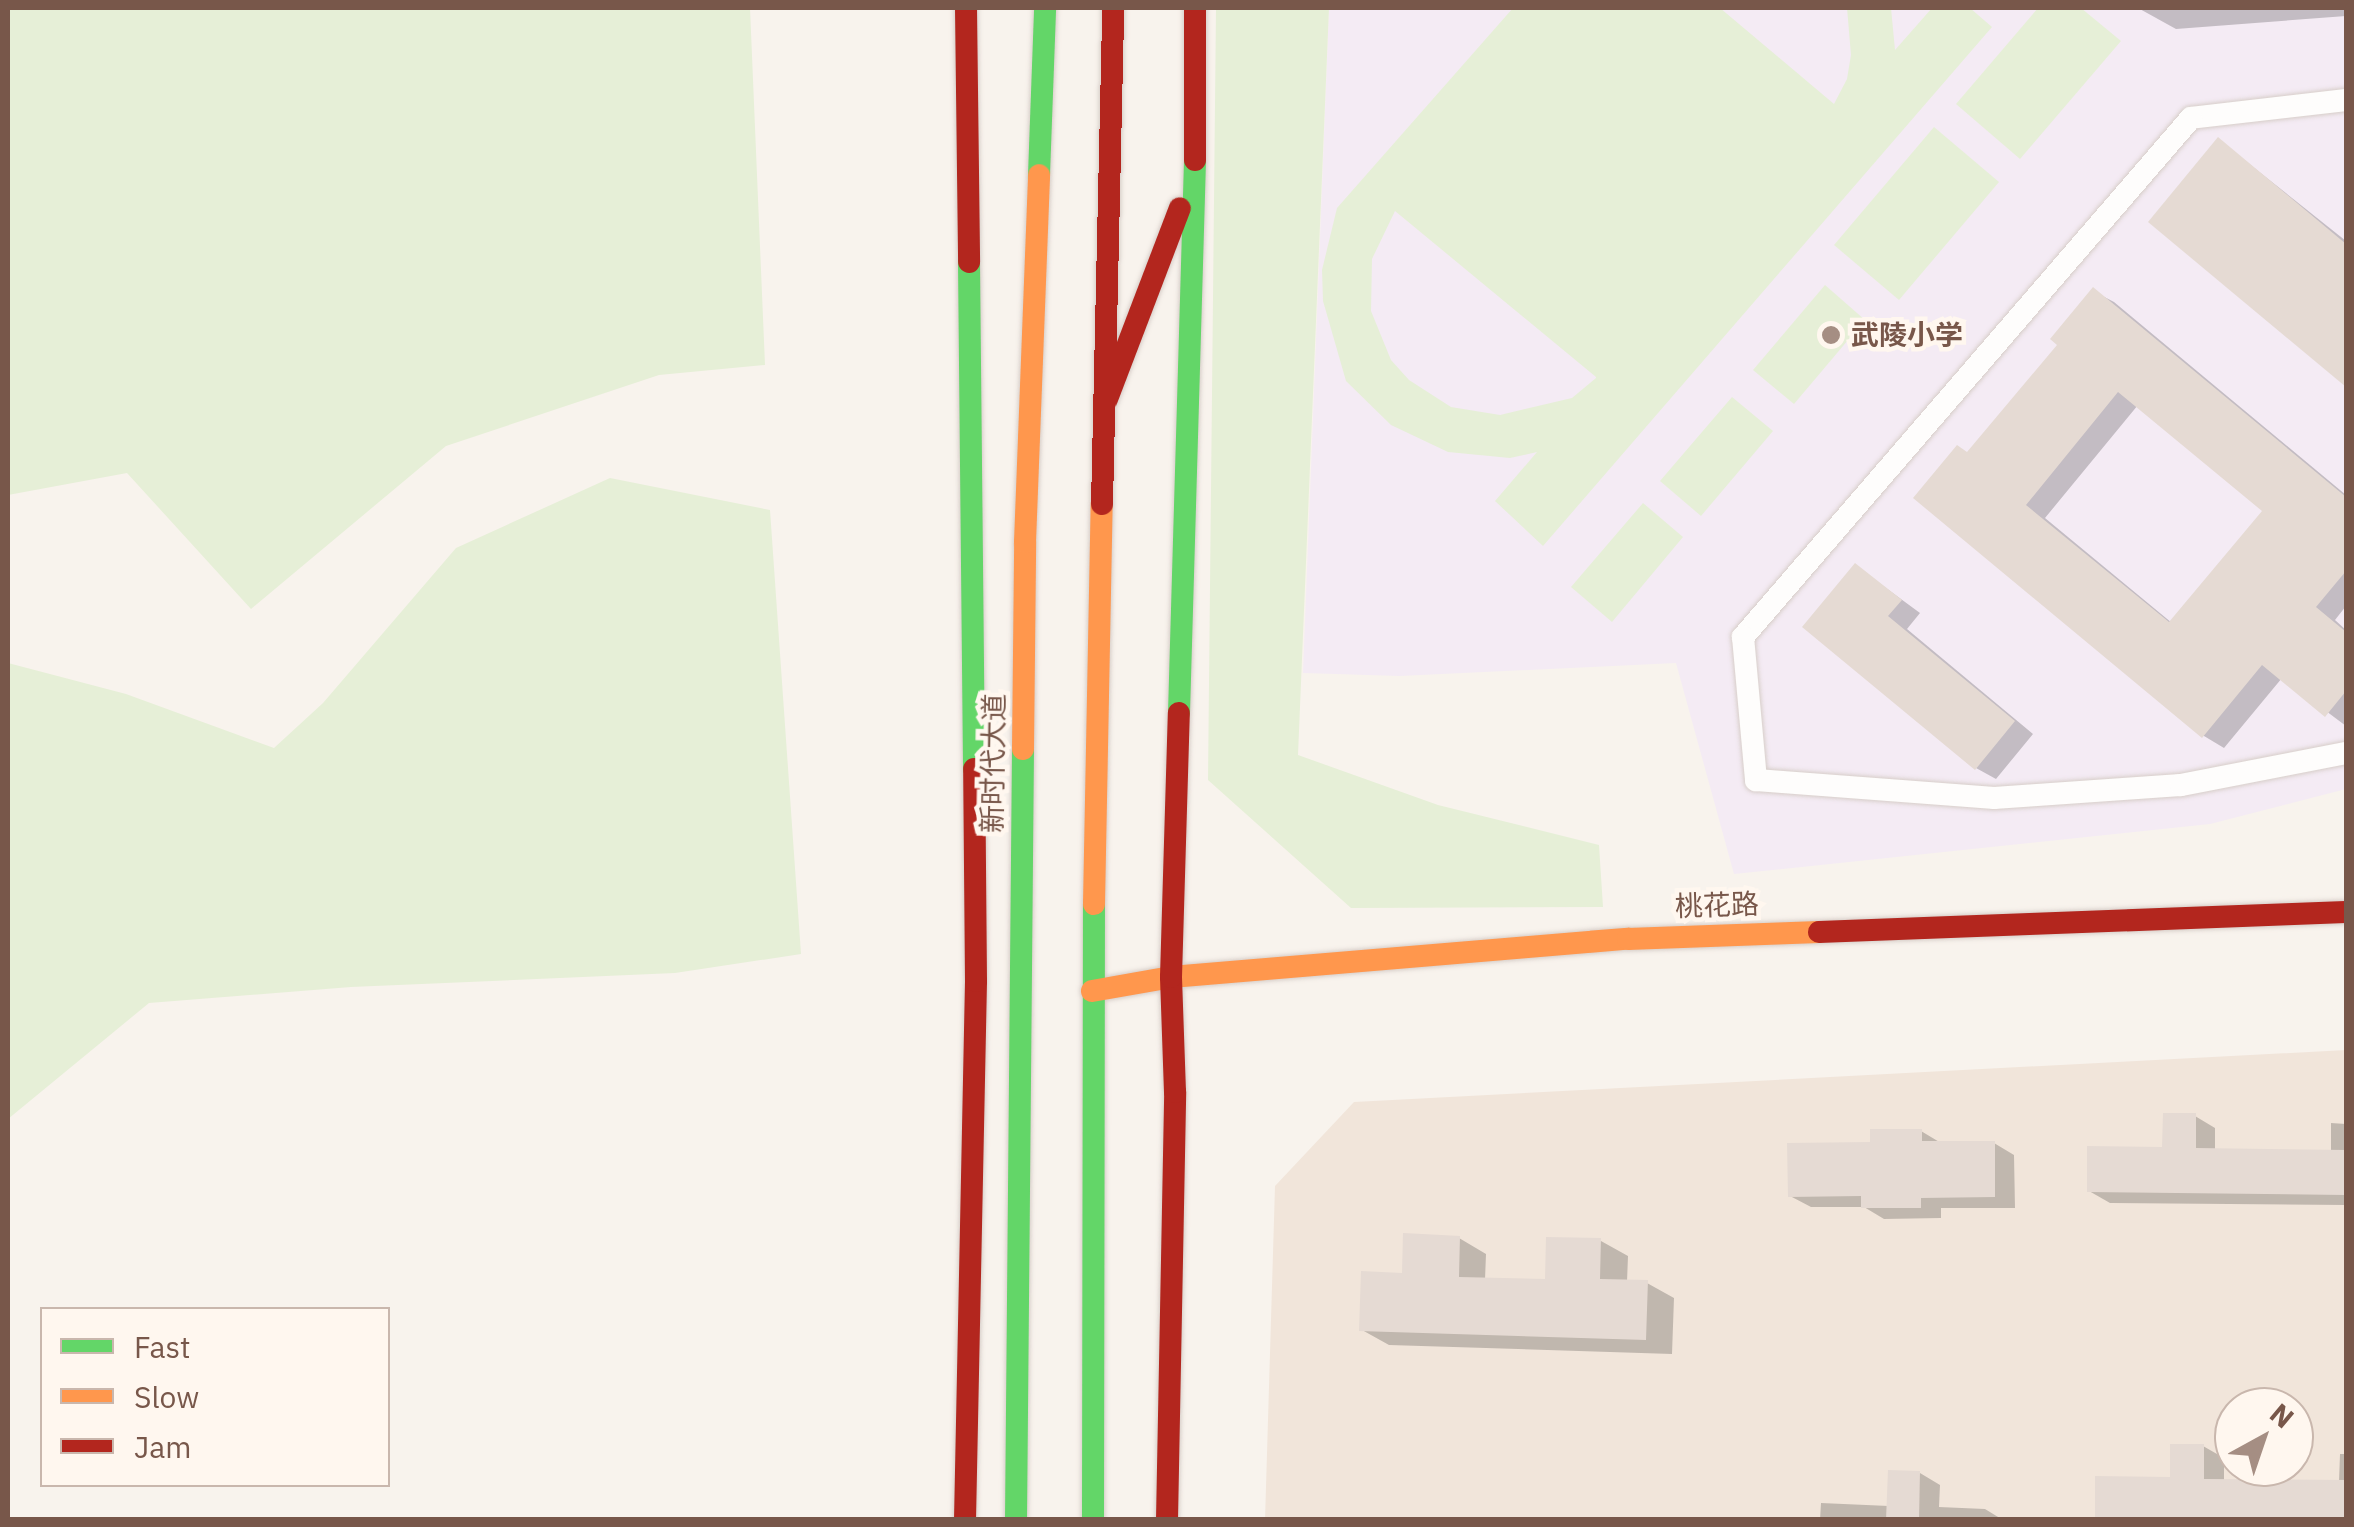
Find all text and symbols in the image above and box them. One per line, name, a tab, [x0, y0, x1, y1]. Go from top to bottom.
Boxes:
place label: 武陵小学	[1851, 318, 1963, 352]
marker: 武陵小学	[1820, 324, 1842, 346]
street label: 新时代大道	[975, 693, 1011, 833]
street label: 桃花路	[1674, 887, 1760, 923]
legend	[40, 1307, 390, 1487]
text: Fast	[134, 1327, 191, 1366]
text: Slow	[134, 1377, 199, 1416]
north arrow	[2214, 1387, 2314, 1487]
text: N	[2263, 1394, 2302, 1436]
text: Jam	[134, 1427, 192, 1466]

